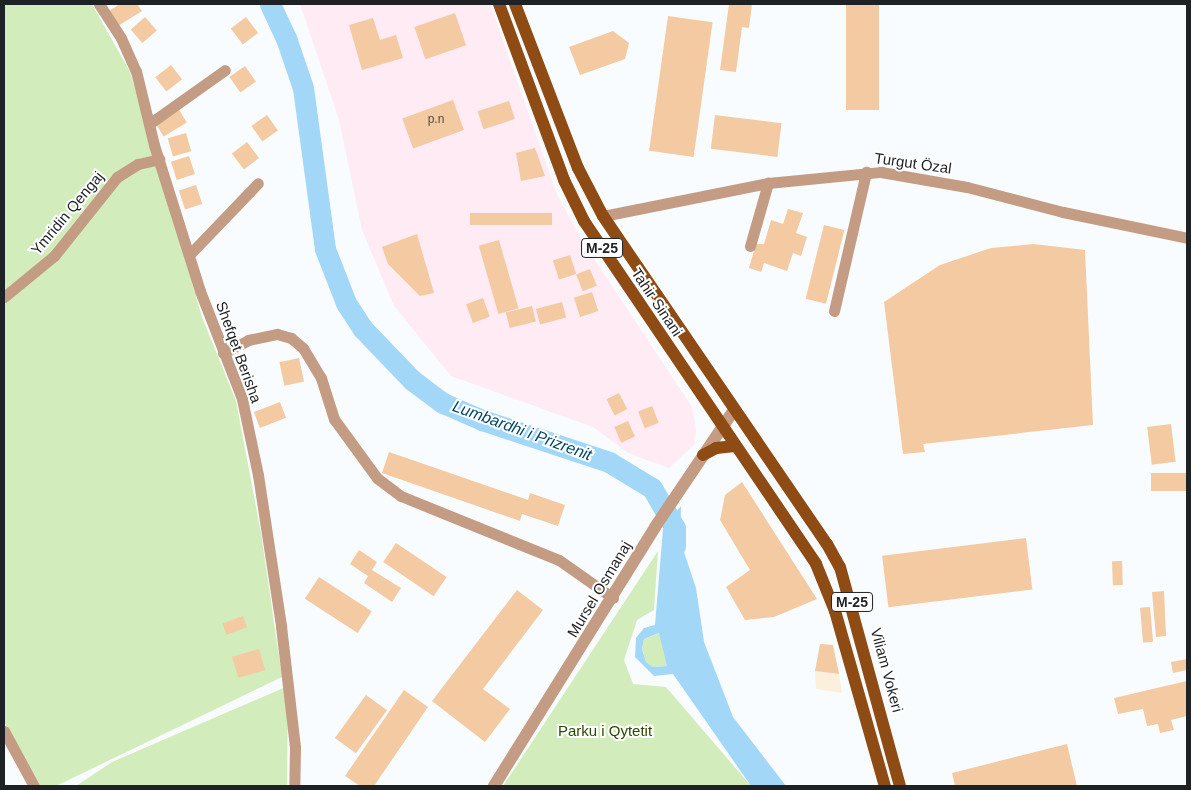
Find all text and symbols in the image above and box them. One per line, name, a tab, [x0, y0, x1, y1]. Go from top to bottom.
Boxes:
house number: p.n	[428, 113, 444, 127]
street label: Turgut Özal	[873, 149, 953, 177]
street label: Ymridin Qengaj	[27, 168, 107, 258]
road number: M-25	[581, 237, 623, 260]
street label: Tahir Sinani	[628, 264, 686, 340]
street label: Shefqet Berisha	[212, 299, 266, 405]
water label: Lumbardhi i Prizrenit	[450, 397, 594, 465]
street label: Mursel Osmanaj	[563, 538, 635, 640]
road number: M-25	[831, 590, 873, 614]
street label: Viliam Vokeri	[867, 626, 907, 714]
park label: Parku i Qytetit	[558, 722, 652, 740]

